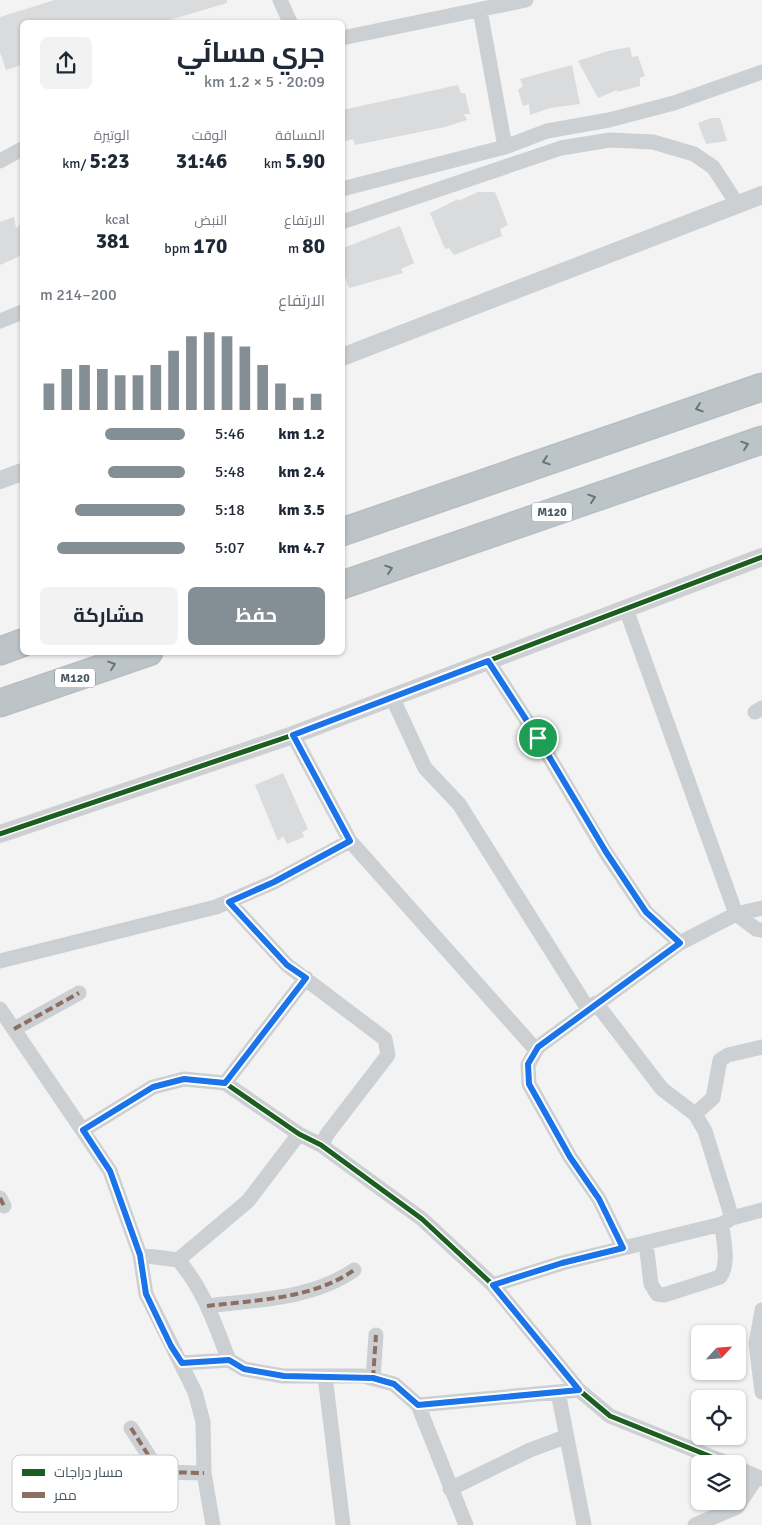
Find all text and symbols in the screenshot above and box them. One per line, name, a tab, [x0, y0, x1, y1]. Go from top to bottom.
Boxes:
text: جري مسائي	[177, 36, 325, 70]
button: share	[40, 37, 92, 89]
text: 20:09 · 5 × 1.2 km	[204, 72, 325, 92]
text: الوتيرة	[94, 127, 130, 144]
text: الوقت	[192, 127, 227, 144]
text: المسافة	[275, 127, 325, 144]
text: 5:23	[89, 148, 130, 174]
text: 31:46	[176, 148, 227, 174]
text: 5.90	[285, 148, 325, 174]
text: /km	[62, 155, 89, 172]
text: km	[264, 155, 285, 172]
text: kcal	[105, 211, 130, 228]
text: النبض	[194, 212, 227, 229]
text: الارتفاع	[284, 212, 325, 229]
text: 381	[96, 228, 130, 254]
text: 170	[193, 233, 227, 259]
text: 80	[302, 233, 325, 259]
text: bpm	[164, 240, 193, 257]
text: m	[288, 240, 302, 257]
text: 200–214 m	[40, 285, 117, 305]
text: الارتفاع	[278, 291, 325, 311]
one-way arrow	[696, 402, 704, 412]
text: 5:46	[215, 424, 245, 444]
text: 1.2 km	[278, 424, 325, 444]
one-way arrow	[741, 441, 749, 451]
one-way arrow	[542, 455, 550, 465]
text: 5:48	[215, 462, 245, 482]
text: 2.4 km	[278, 462, 325, 482]
one-way arrow	[587, 494, 595, 504]
text: 5:18	[215, 500, 245, 520]
text: 3.5 km	[278, 500, 325, 520]
road number: M120	[532, 502, 572, 522]
text: 5:07	[215, 538, 245, 558]
text: 4.7 km	[278, 538, 325, 558]
one-way arrow	[384, 565, 392, 575]
button: مشاركة	[40, 587, 178, 645]
button: حفظ	[188, 587, 325, 645]
one-way arrow	[108, 661, 116, 671]
road number: M120	[55, 668, 95, 688]
pin	[517, 717, 559, 759]
icon: arrive	[524, 724, 552, 752]
north arrow	[691, 1325, 746, 1380]
map controls	[691, 1325, 746, 1510]
button: locate	[691, 1390, 746, 1445]
legend	[12, 1455, 178, 1512]
button: layers	[691, 1455, 746, 1510]
text: مسار دراجات	[54, 1464, 123, 1481]
text: ممر	[53, 1487, 77, 1504]

